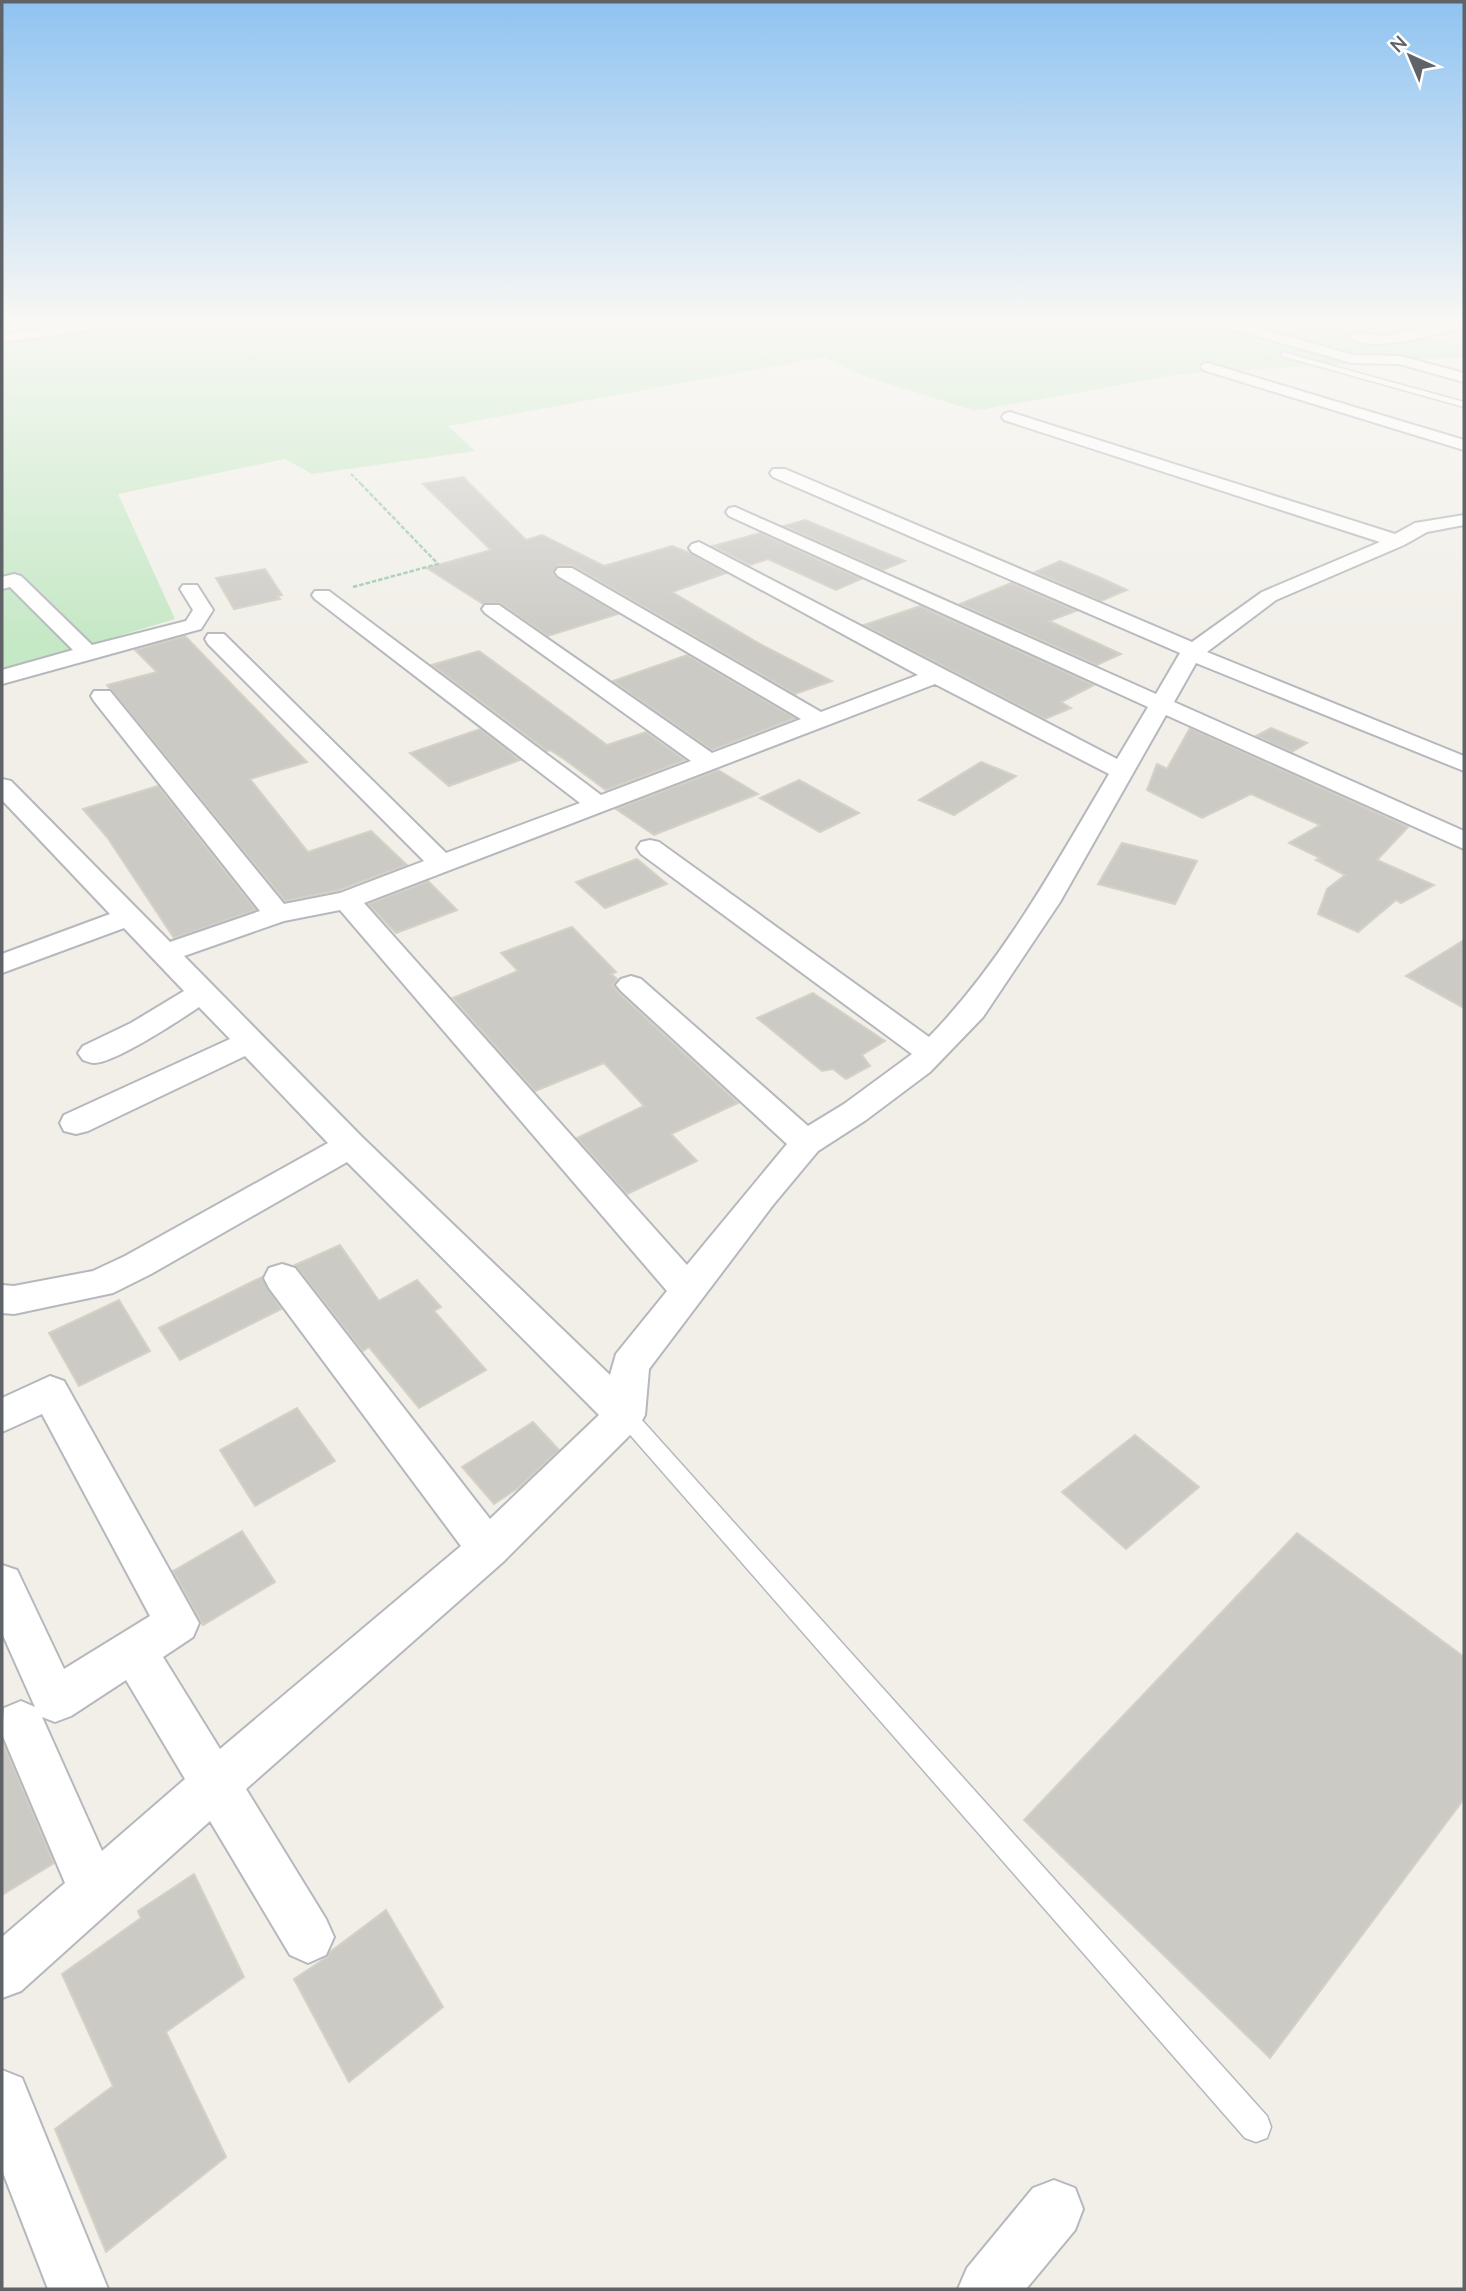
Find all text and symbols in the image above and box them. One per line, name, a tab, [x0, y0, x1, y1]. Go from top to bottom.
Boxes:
north arrow	[1375, 21, 1445, 91]
text: N	[1385, 30, 1413, 59]

